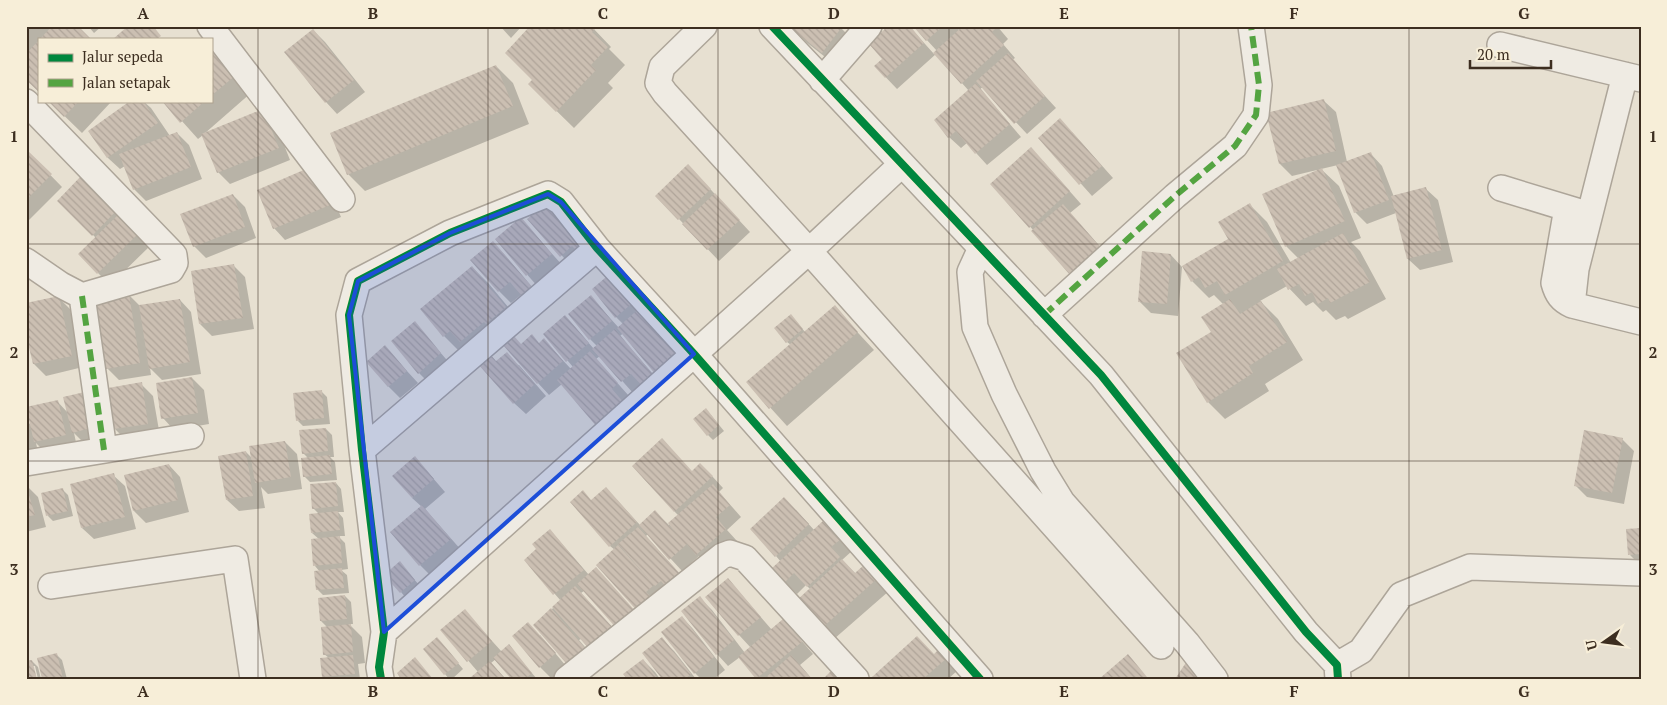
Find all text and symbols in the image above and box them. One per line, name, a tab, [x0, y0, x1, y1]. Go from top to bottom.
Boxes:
text: A	[137, 2, 149, 24]
text: B	[368, 2, 378, 24]
text: C	[598, 2, 608, 24]
text: D	[828, 2, 840, 24]
text: E	[1059, 2, 1069, 24]
text: F	[1289, 2, 1299, 24]
text: G	[1518, 2, 1530, 24]
legend	[38, 38, 212, 102]
scale bar	[1470, 38, 1551, 70]
text: 20 m	[1477, 44, 1510, 64]
text: Jalur sepeda	[82, 46, 164, 66]
text: Jalan setapak	[82, 72, 171, 92]
text: 1	[9, 125, 19, 147]
text: 1	[1648, 125, 1658, 147]
text: 2	[9, 341, 19, 363]
text: 2	[1648, 341, 1658, 363]
text: 3	[9, 558, 19, 580]
text: 3	[1648, 558, 1658, 580]
north arrow	[1580, 618, 1630, 668]
text: U	[1580, 638, 1601, 652]
text: A	[137, 680, 149, 702]
text: B	[368, 680, 378, 702]
text: C	[598, 680, 608, 702]
text: D	[828, 680, 840, 702]
text: E	[1059, 680, 1069, 702]
text: F	[1289, 680, 1299, 702]
text: G	[1518, 680, 1530, 702]

